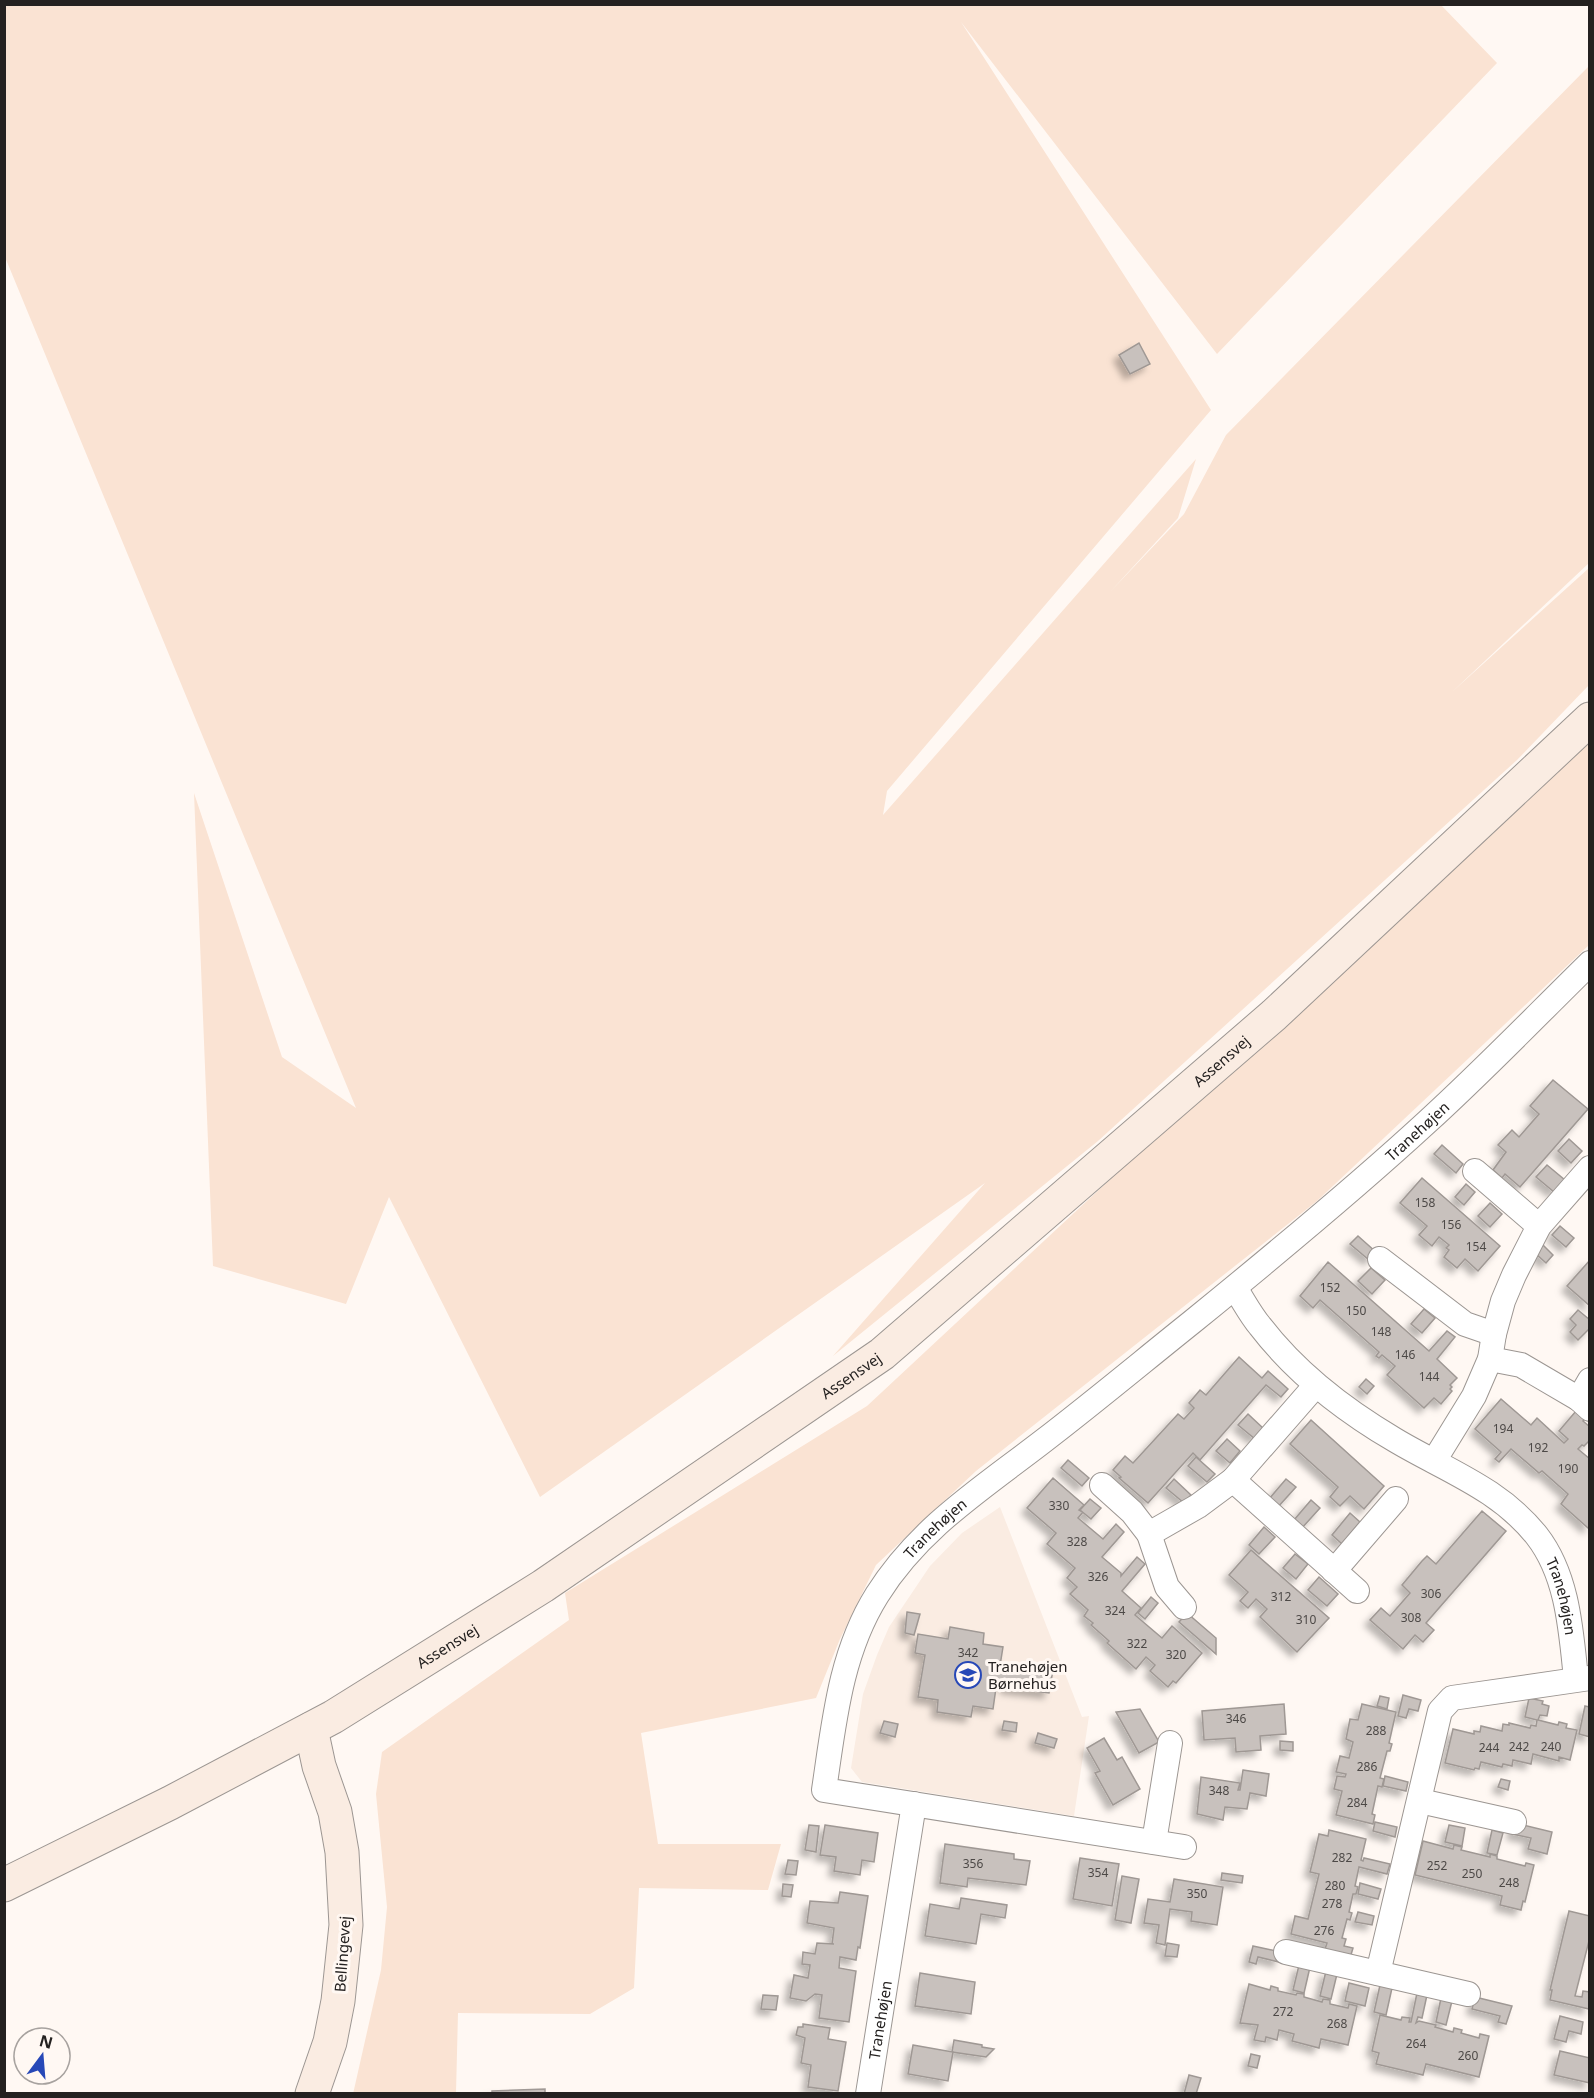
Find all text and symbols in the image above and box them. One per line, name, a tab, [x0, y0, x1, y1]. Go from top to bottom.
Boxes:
street label: Assensvej	[1188, 1031, 1254, 1091]
street label: Tranehøjen	[1381, 1097, 1453, 1165]
house number: 158	[1415, 1194, 1435, 1211]
house number: 156	[1441, 1216, 1461, 1233]
house number: 154	[1466, 1238, 1486, 1255]
house number: 152	[1320, 1279, 1340, 1296]
house number: 150	[1346, 1302, 1366, 1319]
house number: 148	[1371, 1323, 1391, 1340]
house number: 146	[1395, 1346, 1415, 1363]
street label: Assensvej	[817, 1348, 885, 1403]
house number: 144	[1419, 1368, 1439, 1385]
house number: 194	[1493, 1420, 1513, 1437]
house number: 192	[1528, 1439, 1548, 1456]
house number: 190	[1558, 1460, 1578, 1477]
street label: Tranehøjen	[899, 1493, 971, 1562]
house number: 330	[1049, 1497, 1069, 1514]
house number: 328	[1067, 1533, 1087, 1550]
street label: Tranehøjen	[1542, 1554, 1581, 1636]
house number: 326	[1088, 1568, 1108, 1585]
house number: 306	[1421, 1585, 1441, 1602]
house number: 312	[1271, 1588, 1291, 1605]
house number: 324	[1105, 1602, 1125, 1619]
house number: 308	[1401, 1609, 1421, 1626]
house number: 310	[1296, 1611, 1316, 1628]
street label: Assensvej	[413, 1619, 482, 1672]
house number: 322	[1127, 1635, 1147, 1652]
house number: 342	[958, 1644, 978, 1661]
house number: 320	[1166, 1646, 1186, 1663]
place label: Tranehøjen Børnehus	[988, 1656, 1068, 1693]
school or university icon: Tranehøjen Børnehus	[953, 1660, 983, 1690]
house number: 346	[1226, 1710, 1246, 1727]
house number: 288	[1366, 1722, 1386, 1739]
house number: 242	[1509, 1738, 1529, 1755]
house number: 240	[1541, 1738, 1561, 1755]
house number: 244	[1479, 1739, 1499, 1756]
house number: 286	[1357, 1758, 1377, 1775]
house number: 348	[1209, 1782, 1229, 1799]
house number: 284	[1347, 1794, 1367, 1811]
house number: 282	[1332, 1849, 1352, 1866]
house number: 356	[963, 1855, 983, 1872]
house number: 252	[1427, 1857, 1447, 1874]
house number: 354	[1088, 1864, 1108, 1881]
house number: 250	[1462, 1865, 1482, 1882]
house number: 248	[1499, 1874, 1519, 1891]
house number: 280	[1325, 1877, 1345, 1894]
house number: 350	[1187, 1885, 1207, 1902]
house number: 278	[1322, 1895, 1342, 1912]
street label: Bellingevej	[329, 1915, 355, 1993]
house number: 276	[1314, 1922, 1334, 1939]
street label: Tranehøjen	[864, 1979, 896, 2061]
house number: 272	[1273, 2003, 1293, 2020]
house number: 268	[1327, 2015, 1347, 2032]
north arrow	[12, 2026, 72, 2086]
text: N	[37, 2029, 55, 2054]
house number: 264	[1406, 2035, 1426, 2052]
house number: 260	[1458, 2047, 1478, 2064]

